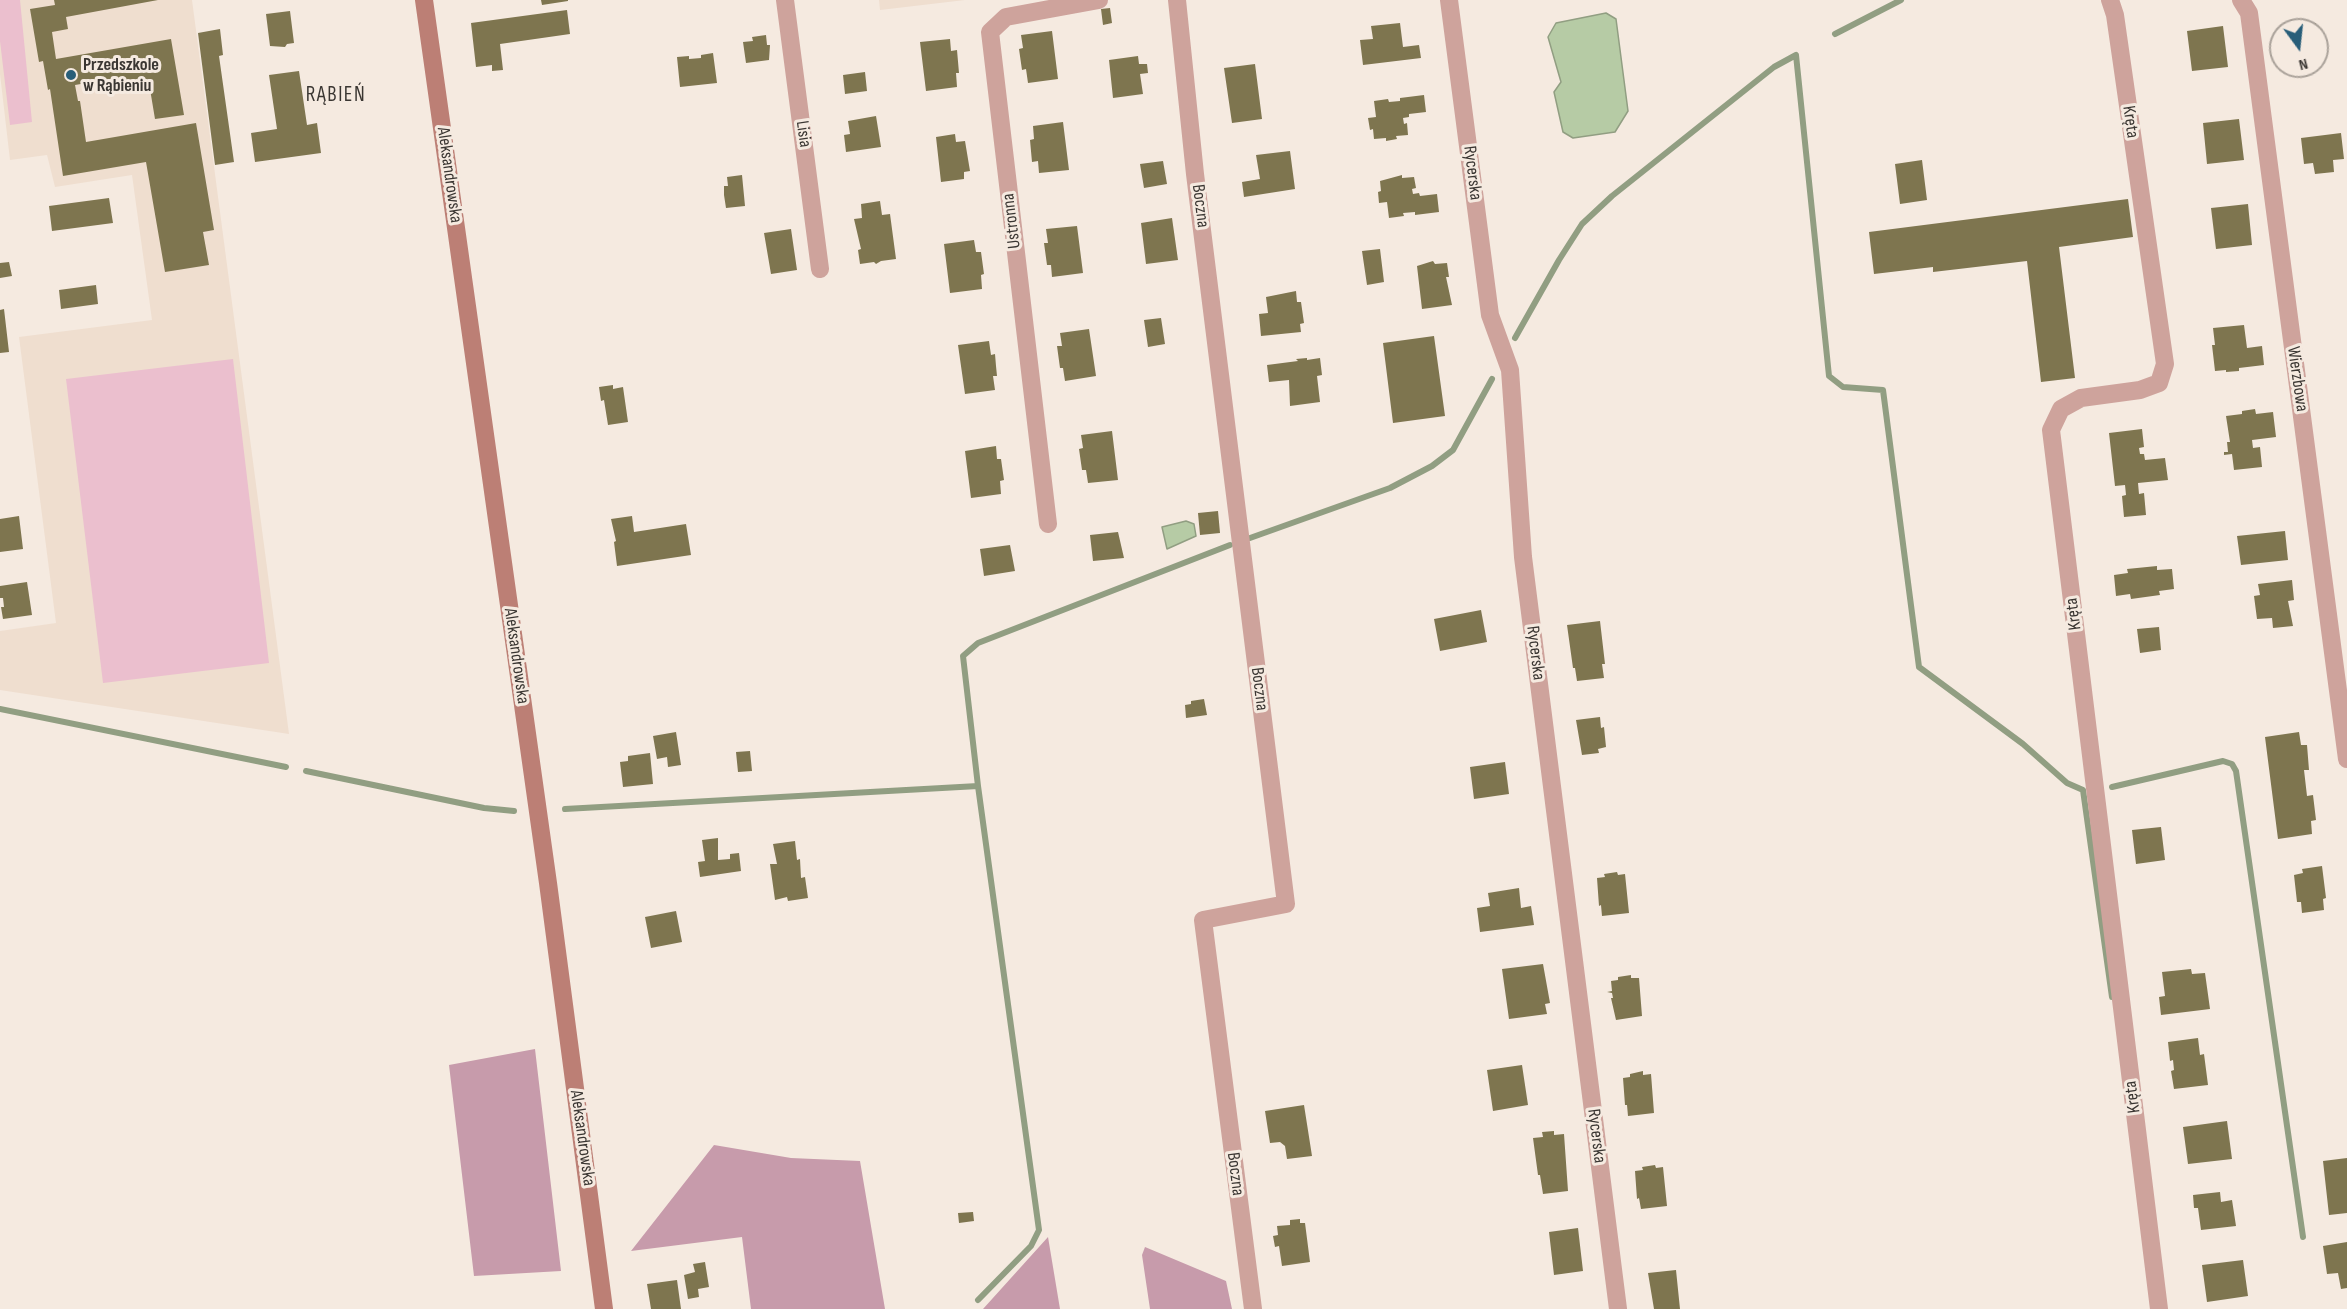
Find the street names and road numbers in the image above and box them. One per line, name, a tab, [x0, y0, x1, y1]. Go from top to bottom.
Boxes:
street label: Kręta	[2117, 104, 2143, 140]
street label: Lisia	[790, 119, 816, 149]
street label: Aleksandrowska	[432, 126, 466, 224]
street label: Rycerska	[1458, 145, 1486, 201]
street label: Boczna	[1187, 183, 1213, 229]
street label: Ustronna	[998, 192, 1026, 250]
street label: Wierzbowa	[2282, 345, 2312, 413]
street label: Kręta	[2061, 597, 2087, 631]
street label: Aleksandrowska	[499, 607, 533, 705]
street label: Rycerska	[1521, 625, 1549, 681]
street label: Boczna	[1246, 666, 1272, 712]
street label: Kręta	[2120, 1080, 2146, 1114]
street label: Aleksandrowska	[565, 1089, 599, 1187]
street label: Rycerska	[1582, 1108, 1610, 1164]
street label: Boczna	[1222, 1151, 1248, 1197]

